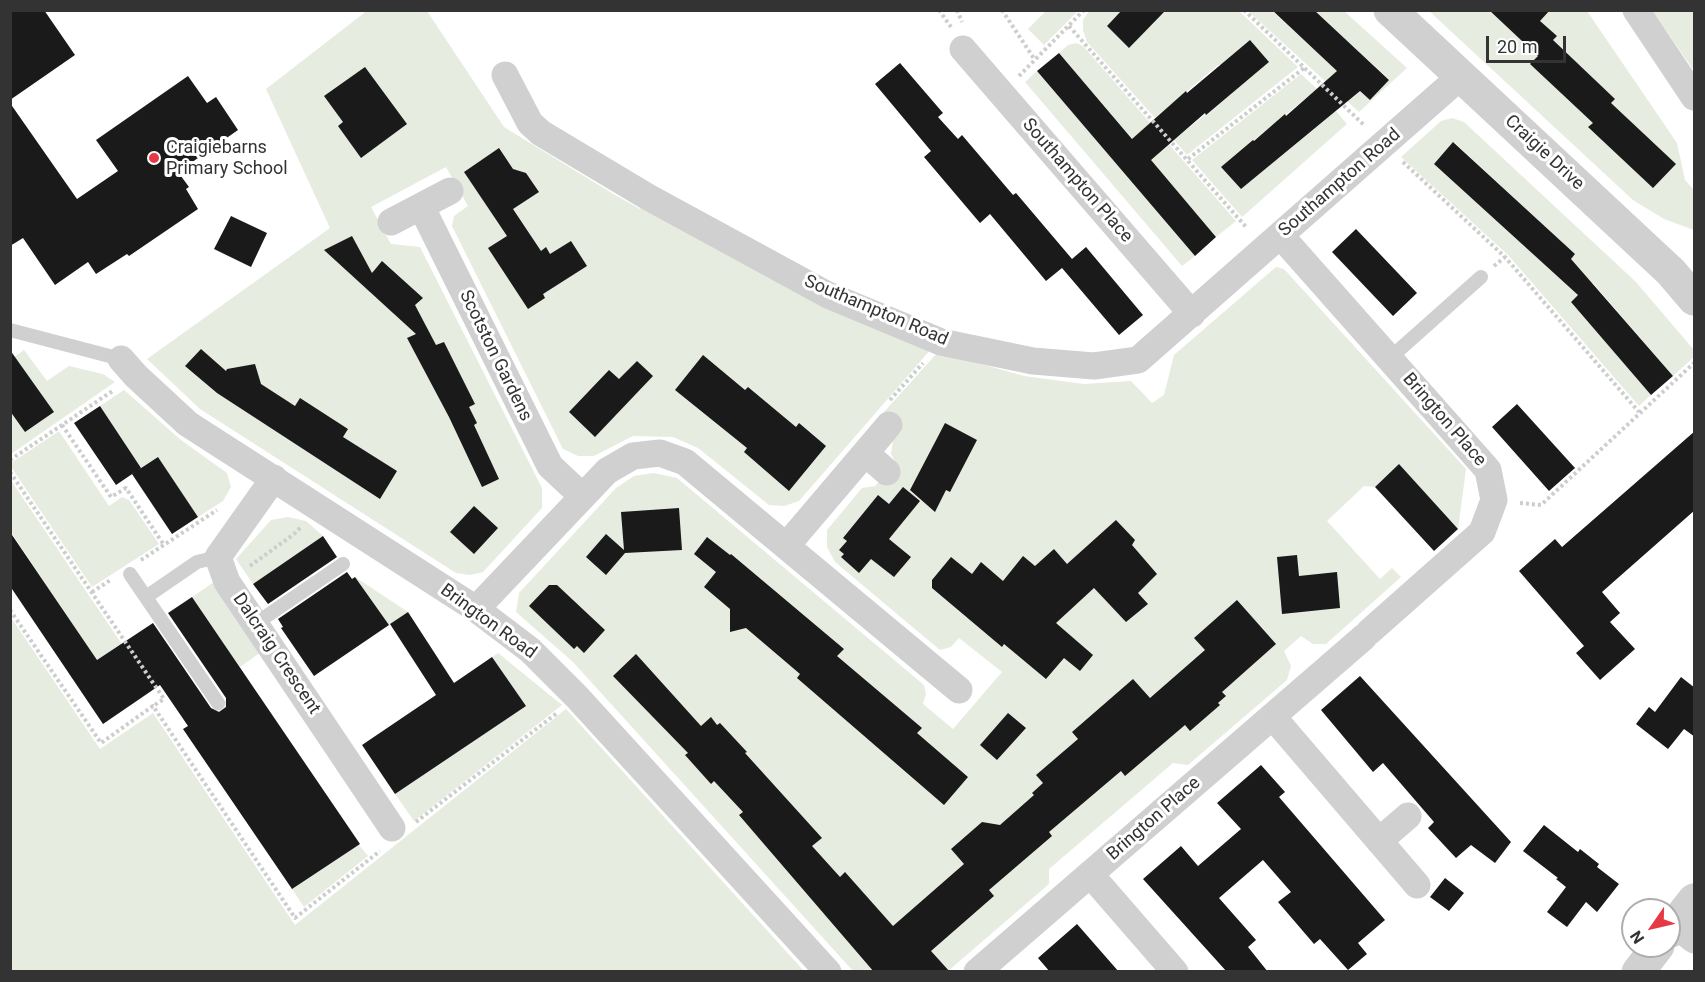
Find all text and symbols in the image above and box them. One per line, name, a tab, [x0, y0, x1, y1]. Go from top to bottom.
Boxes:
scale bar	[1489, 24, 1568, 62]
text: 20 m	[1497, 36, 1537, 57]
street label: Craigie Drive	[1500, 111, 1588, 195]
street label: Southampton Place	[1017, 115, 1137, 247]
street label: Southampton Road	[1275, 124, 1405, 242]
place label: Craigiebarns Primary School	[166, 137, 288, 180]
marker: Craigiebarns Primary School	[147, 151, 161, 165]
street label: Southampton Road	[801, 271, 951, 351]
street label: Scotston Gardens	[454, 287, 536, 425]
street label: Brington Place	[1398, 369, 1490, 471]
street label: Brington Road	[436, 580, 540, 664]
street label: Dalcraig Crescent	[228, 589, 324, 719]
street label: Brington Place	[1103, 773, 1205, 865]
north arrow	[1621, 898, 1681, 958]
text: N	[1626, 927, 1648, 947]

